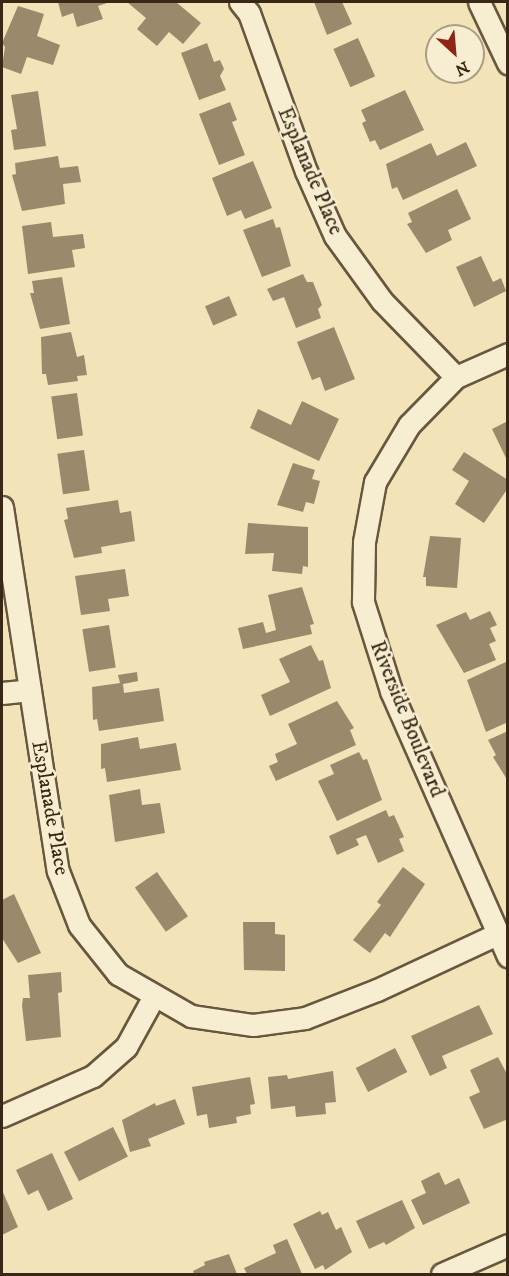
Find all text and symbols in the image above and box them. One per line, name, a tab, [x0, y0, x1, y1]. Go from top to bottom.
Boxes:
north arrow	[425, 24, 485, 84]
text: N	[452, 57, 472, 80]
street label: Esplanade Place	[272, 103, 348, 239]
street label: Riverside Boulevard	[364, 637, 450, 801]
street label: Esplanade Place	[26, 739, 74, 877]

